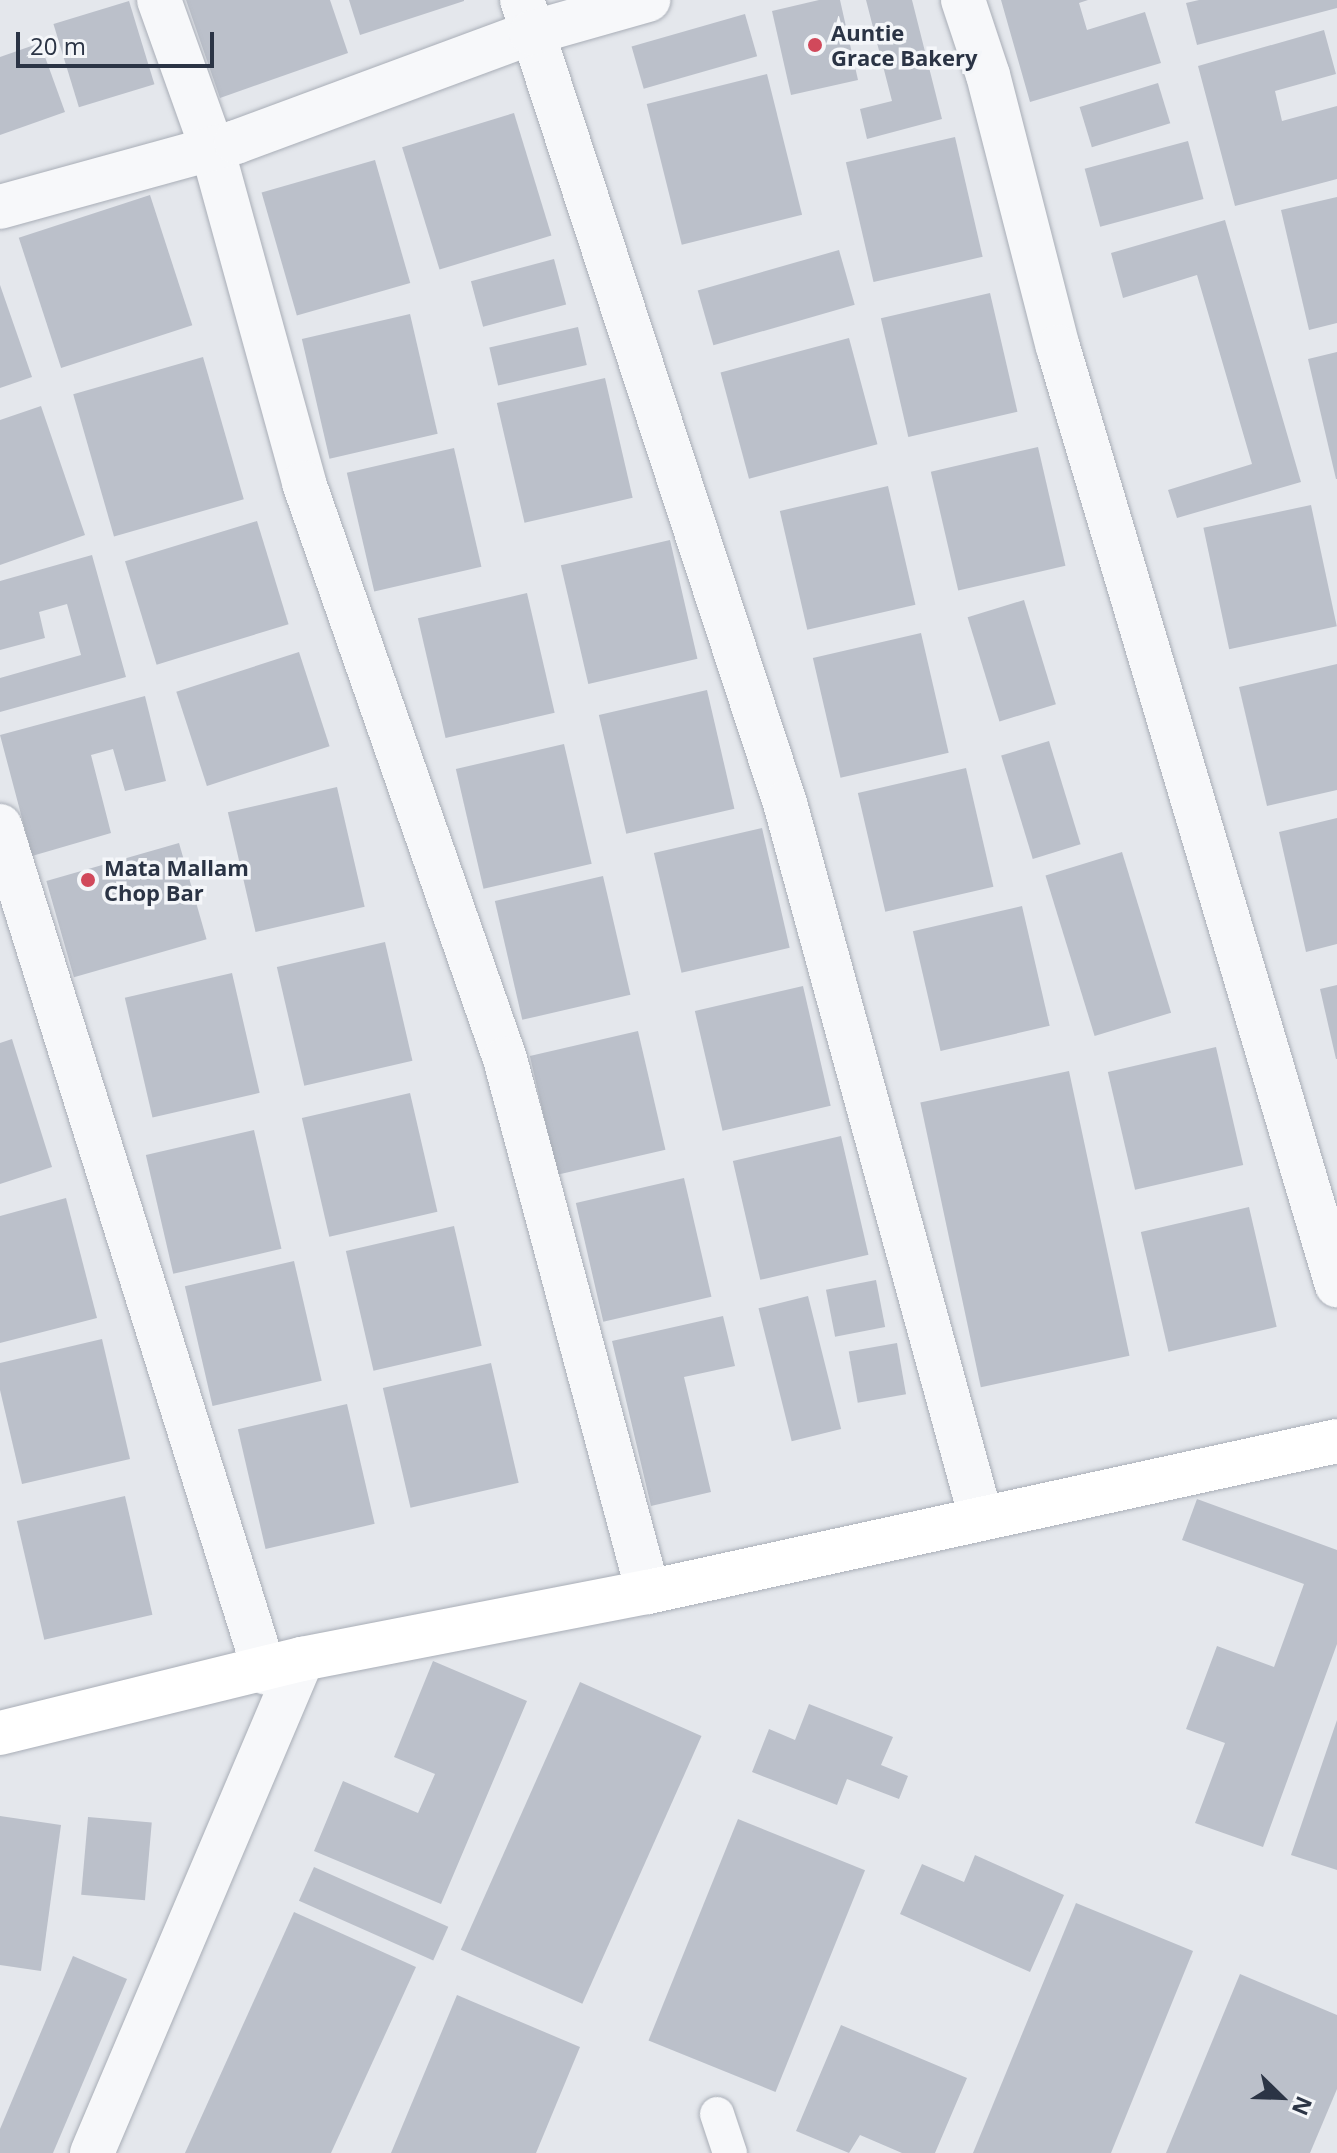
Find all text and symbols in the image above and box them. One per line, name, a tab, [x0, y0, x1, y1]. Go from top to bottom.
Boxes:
scale bar	[20, 16, 218, 66]
place label: Auntie Grace Bakery	[831, 19, 977, 70]
text: 20 m	[30, 29, 86, 62]
marker: Auntie Grace Bakery	[806, 36, 824, 54]
place label: Mata Mallam Chop Bar	[104, 854, 249, 906]
marker: Mata Mallam Chop Bar	[79, 871, 97, 889]
north arrow	[1241, 2057, 1321, 2137]
text: N	[1286, 2092, 1320, 2120]

